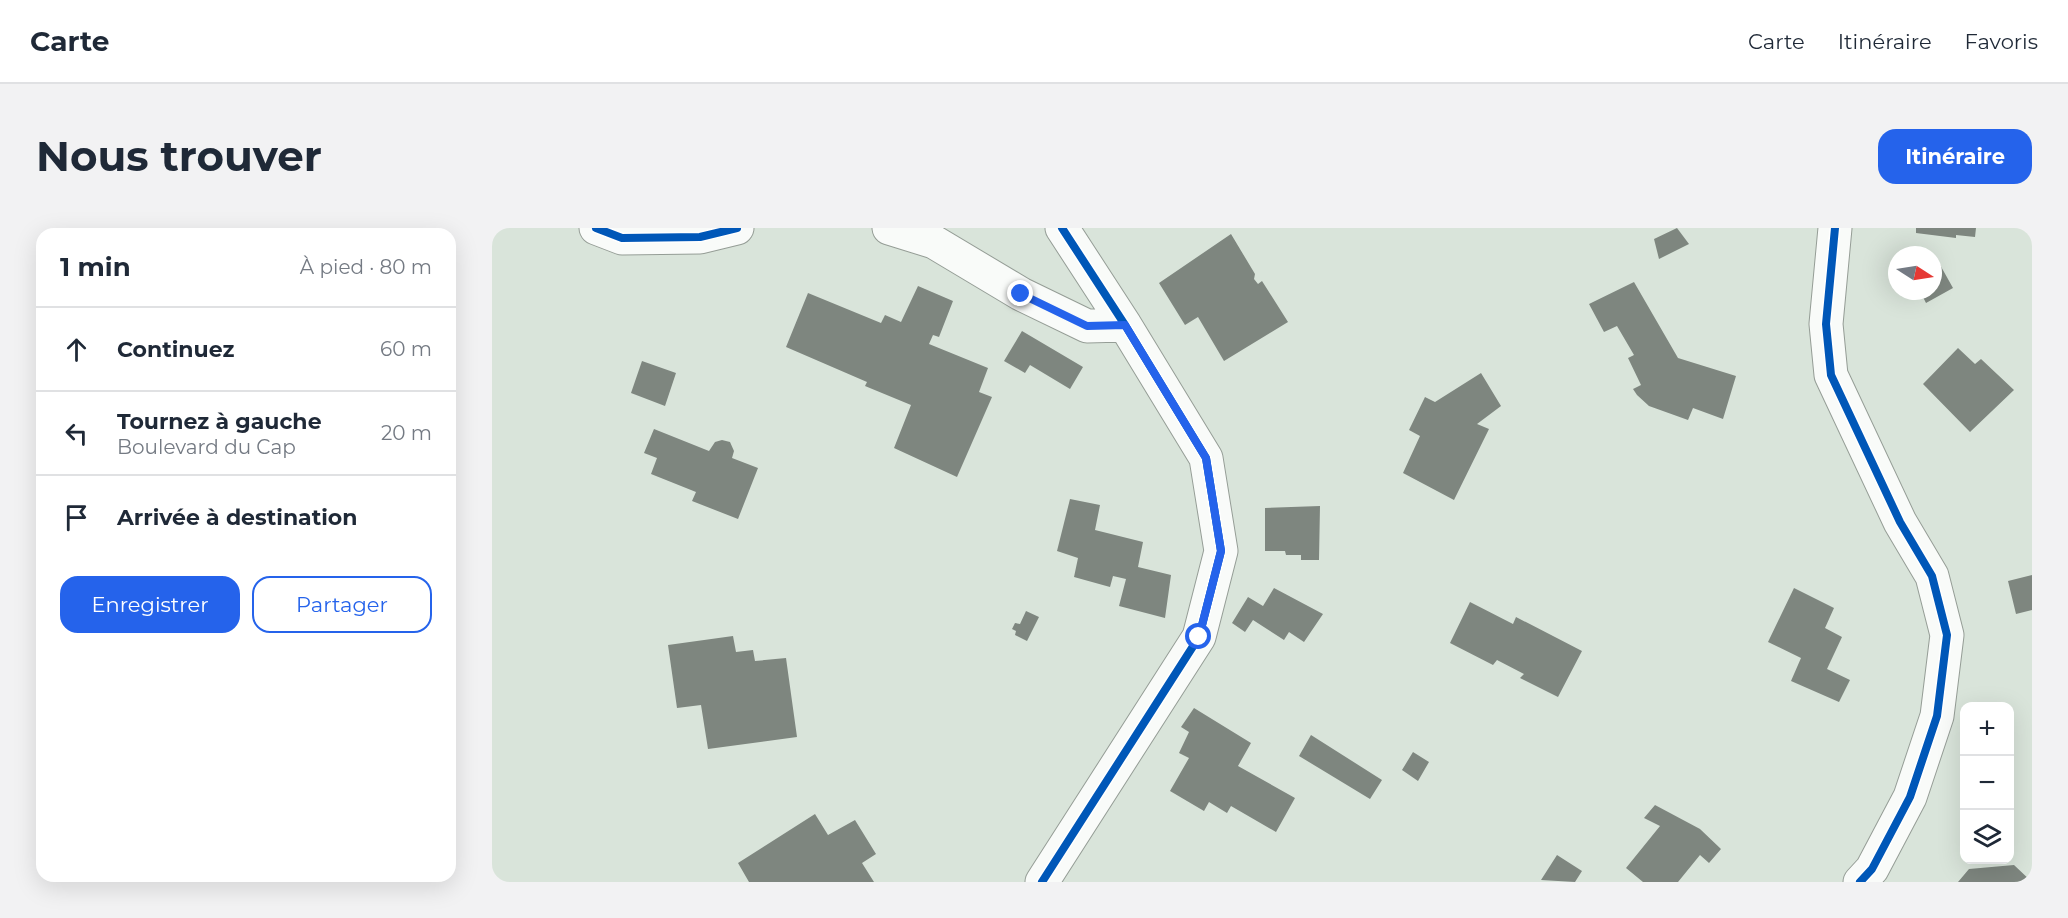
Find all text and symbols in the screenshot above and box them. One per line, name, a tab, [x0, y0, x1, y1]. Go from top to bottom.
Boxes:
text: Carte	[30, 24, 109, 58]
text: Carte	[1748, 29, 1805, 54]
text: Itinéraire	[1838, 29, 1932, 54]
text: Favoris	[1965, 29, 2038, 54]
button: Itinéraire	[1878, 129, 2032, 184]
text: Nous trouver	[36, 130, 322, 182]
north arrow	[1888, 246, 1942, 300]
text: 1 min	[60, 251, 131, 283]
text: À pied · 80 m	[300, 255, 432, 279]
route end	[1007, 280, 1033, 306]
icon: ahead	[60, 333, 93, 366]
text: Continuez	[117, 336, 234, 363]
text: 60 m	[380, 337, 432, 361]
text: Tournez à gauche	[117, 408, 322, 435]
icon: left	[60, 417, 93, 450]
text: 20 m	[381, 421, 432, 445]
text: Boulevard du Cap	[117, 435, 296, 459]
icon: arrive	[60, 501, 93, 534]
text: Arrivée à destination	[117, 504, 357, 531]
button: Enregistrer	[60, 576, 240, 633]
button: Partager	[252, 576, 432, 633]
route start	[1185, 623, 1211, 649]
map controls	[1960, 702, 2014, 864]
button: +	[1960, 702, 2014, 756]
button: −	[1960, 756, 2014, 810]
button: layers	[1960, 810, 2014, 864]

